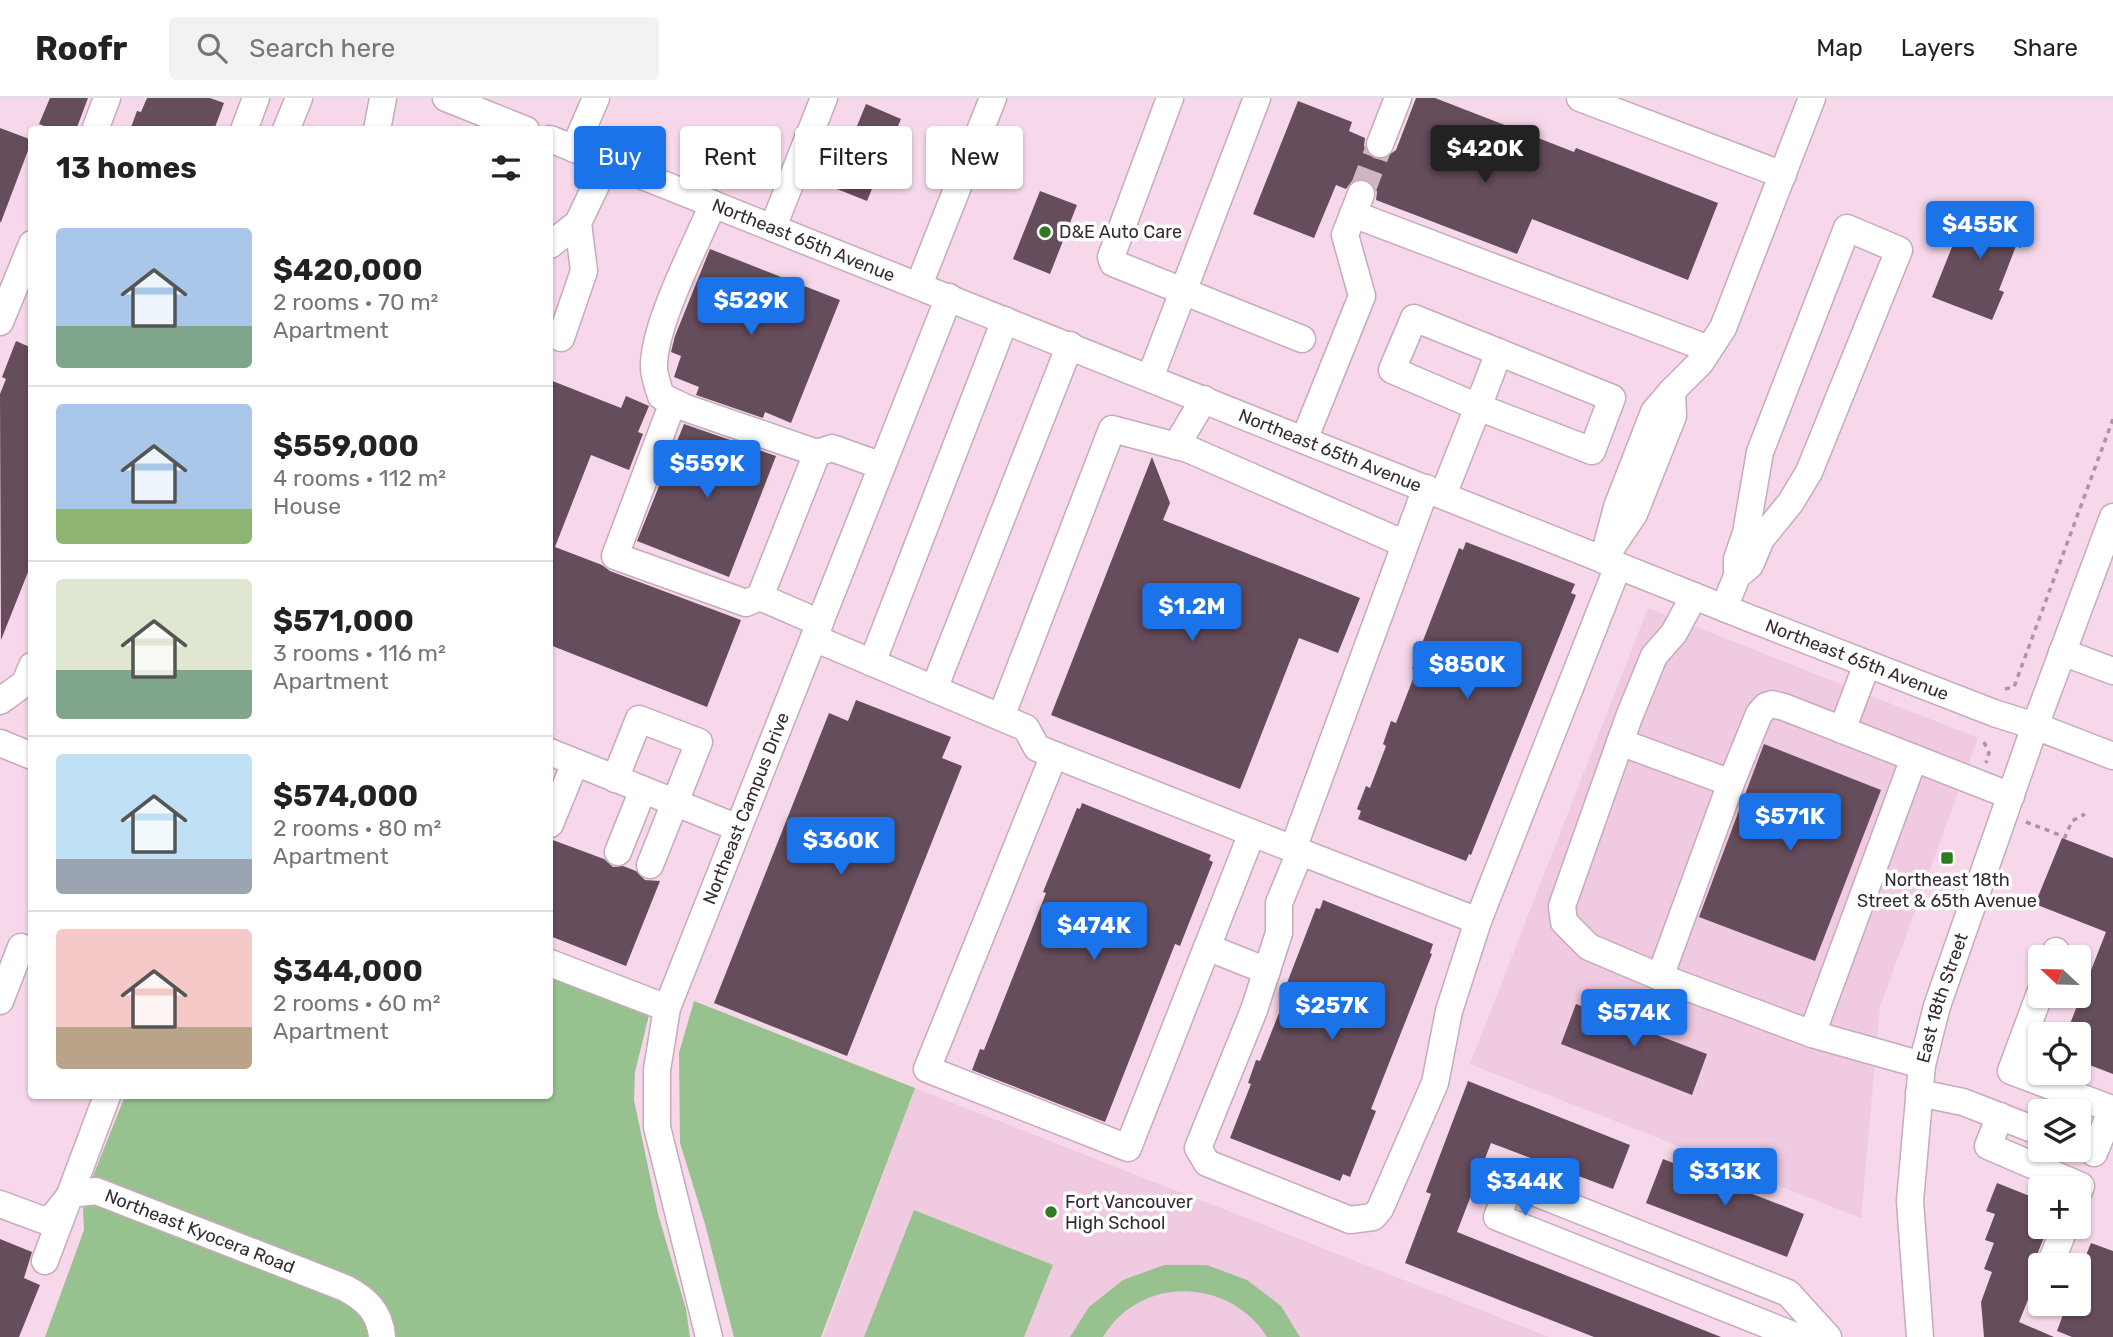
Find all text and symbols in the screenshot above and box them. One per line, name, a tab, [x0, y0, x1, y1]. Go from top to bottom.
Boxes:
search box	[169, 17, 659, 80]
text: Roofr	[35, 29, 127, 68]
icon: search	[193, 29, 231, 67]
text: Search here	[249, 33, 395, 64]
text: Map	[1816, 34, 1863, 62]
text: Layers	[1901, 34, 1975, 62]
text: Share	[2013, 34, 2078, 62]
chip: Buy	[574, 126, 666, 189]
chip: Rent	[680, 126, 781, 189]
chip: Filters	[795, 126, 912, 189]
chip: New	[926, 126, 1023, 189]
pin: $420K	[1436, 126, 1534, 185]
text: $420K	[1447, 134, 1523, 162]
icon: filters	[487, 149, 525, 187]
text: 13 homes	[56, 150, 197, 186]
street label: Northeast 65th Avenue	[709, 194, 898, 287]
pin: $455K	[1931, 202, 2029, 261]
text: $455K	[1942, 210, 2018, 238]
place label: D&E Auto Care	[1059, 221, 1182, 243]
marker: D&E Auto Care	[1037, 224, 1053, 240]
text: $420,000	[273, 252, 423, 288]
icon: home	[112, 256, 196, 340]
pin: $529K	[702, 278, 800, 337]
text: $529K	[713, 286, 789, 314]
text: 2 rooms · 70 m²	[273, 288, 438, 316]
text: Apartment	[273, 316, 389, 344]
street label: Northeast 65th Avenue	[1235, 404, 1425, 497]
text: $559,000	[273, 428, 419, 464]
icon: home	[112, 432, 196, 516]
pin: $559K	[658, 440, 756, 500]
text: $559K	[669, 449, 745, 477]
text: 4 rooms · 112 m²	[273, 464, 446, 492]
text: House	[273, 492, 341, 520]
pin: $1.2M	[1143, 584, 1241, 643]
text: $1.2M	[1158, 592, 1226, 620]
text: $571,000	[273, 603, 414, 639]
icon: home	[112, 607, 196, 691]
street label: Northeast 65th Avenue	[1762, 614, 1952, 705]
text: 3 rooms · 116 m²	[273, 639, 446, 667]
pin: $850K	[1418, 642, 1516, 701]
text: $850K	[1429, 650, 1505, 678]
text: Apartment	[273, 667, 389, 695]
street label: Northeast Campus Drive	[698, 709, 794, 908]
text: $574,000	[273, 778, 418, 814]
icon: home	[112, 782, 196, 866]
pin: $571K	[1741, 794, 1839, 853]
text: $571K	[1755, 802, 1825, 830]
text: 2 rooms · 80 m²	[273, 814, 441, 842]
pin: $360K	[792, 818, 890, 877]
text: $360K	[803, 826, 879, 854]
text: Apartment	[273, 842, 389, 870]
marker: Northeast 18th Street & 65th Avenue	[1939, 850, 1955, 866]
place label: Northeast 18th Street & 65th Avenue	[1857, 869, 2037, 912]
pin: $474K	[1045, 902, 1143, 962]
text: $474K	[1057, 911, 1131, 939]
street label: East 18th Street	[1912, 930, 1973, 1065]
north arrow	[2028, 945, 2091, 1008]
map controls	[2028, 945, 2091, 1316]
text: $344,000	[273, 953, 423, 989]
icon: home	[112, 957, 196, 1041]
pin: $257K	[1283, 982, 1381, 1042]
text: 2 rooms · 60 m²	[273, 989, 441, 1017]
pin: $574K	[1585, 990, 1683, 1049]
text: $257K	[1295, 991, 1369, 1019]
text: $574K	[1597, 998, 1671, 1026]
text: Apartment	[273, 1017, 389, 1045]
button: locate	[2028, 1022, 2091, 1085]
button: layers	[2028, 1099, 2091, 1162]
pin: $313K	[1676, 1148, 1774, 1208]
text: $313K	[1689, 1157, 1761, 1185]
pin: $344K	[1476, 1158, 1574, 1218]
text: $344K	[1486, 1167, 1564, 1195]
button: +	[2028, 1176, 2091, 1239]
street label: Northeast Kyocera Road	[102, 1184, 298, 1278]
place label: Fort Vancouver High School	[1065, 1191, 1193, 1234]
marker: Fort Vancouver High School	[1043, 1204, 1059, 1220]
button: −	[2028, 1253, 2091, 1316]

